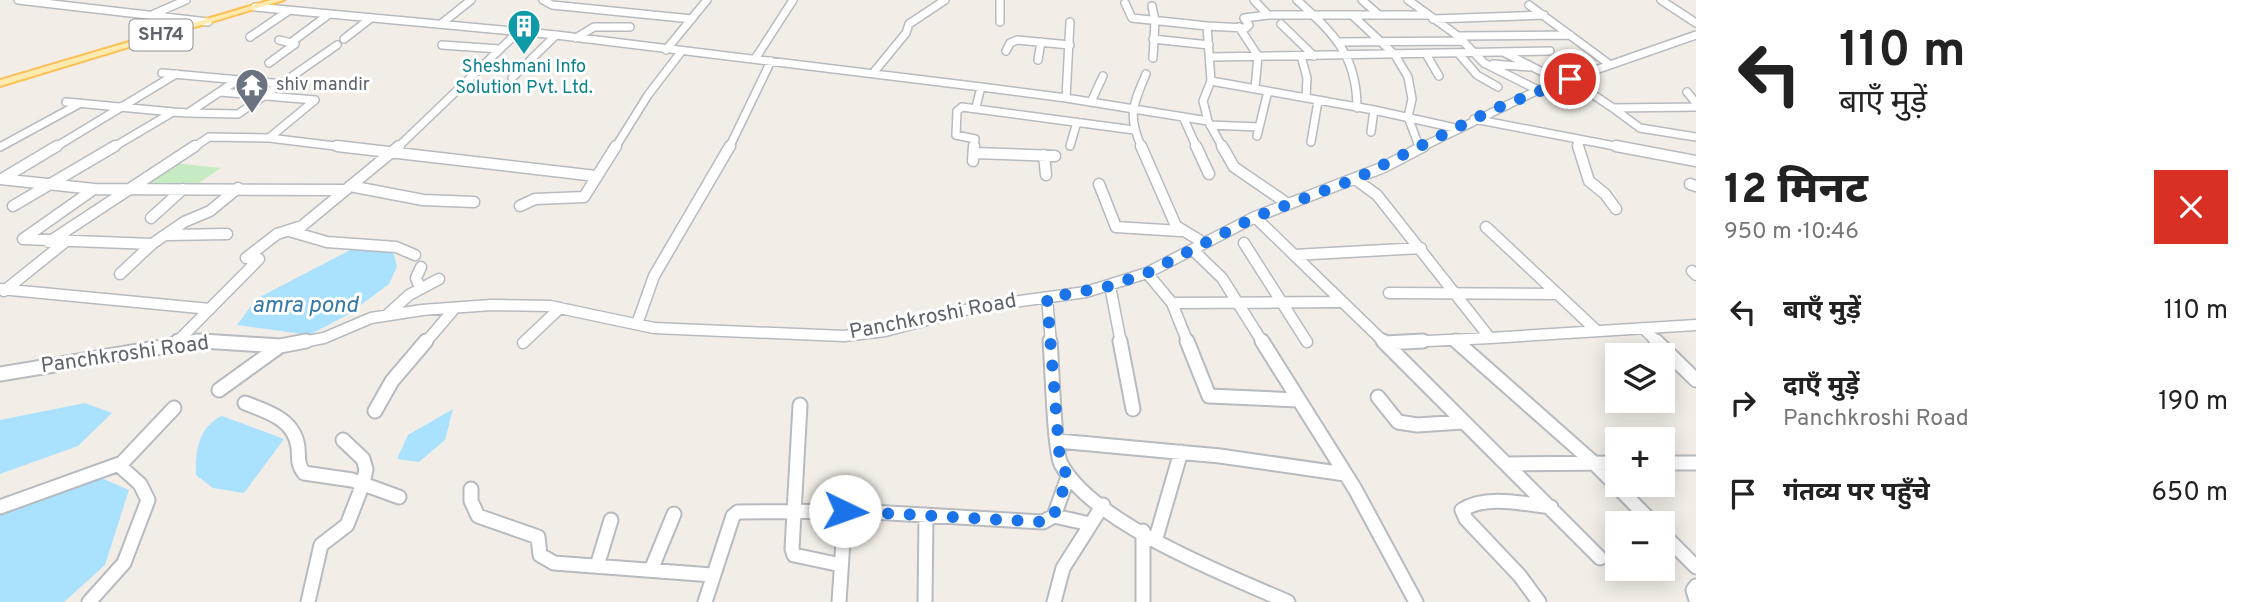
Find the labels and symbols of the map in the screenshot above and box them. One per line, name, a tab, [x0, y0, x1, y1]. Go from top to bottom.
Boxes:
building icon: Sheshmani Info Solution Pvt. Ltd.	[505, 7, 543, 56]
road number: SH74	[130, 20, 192, 50]
pin	[1540, 49, 1600, 109]
place label: Sheshmani Info Solution Pvt. Ltd.	[455, 56, 593, 100]
temple icon: shiv mandir	[233, 66, 271, 115]
place label: shiv mandir	[276, 74, 370, 97]
street label: Panchkroshi Road	[847, 288, 1019, 346]
water label: amra pond	[252, 292, 360, 321]
street label: Panchkroshi Road	[39, 330, 211, 380]
position arrow	[808, 474, 882, 548]

